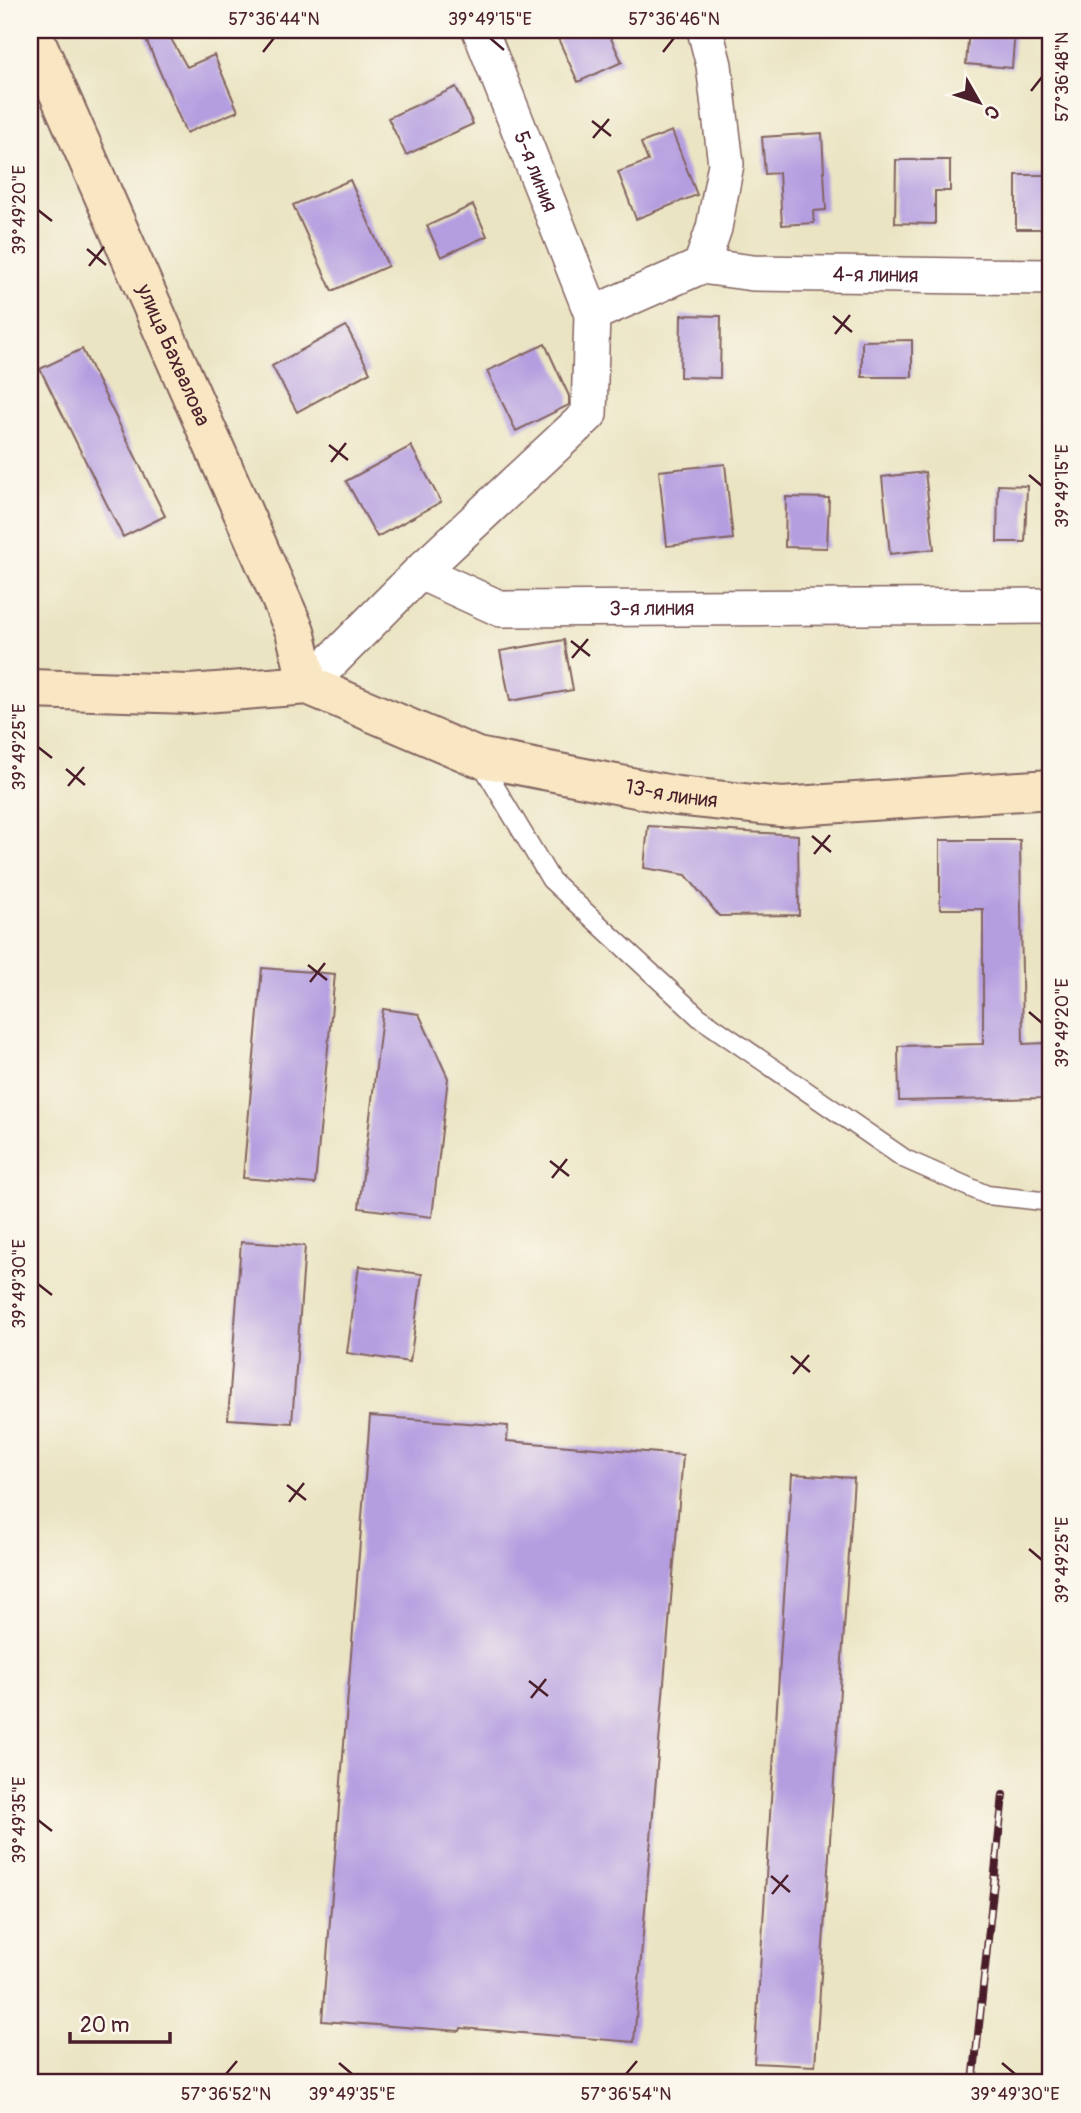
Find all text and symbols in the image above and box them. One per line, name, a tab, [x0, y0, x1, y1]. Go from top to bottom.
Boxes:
text: 57°36'44"N	[228, 8, 320, 31]
text: 39°49'15"E	[448, 8, 532, 31]
text: 57°36'46"N	[628, 8, 720, 31]
text: 57°36'48"N	[1051, 32, 1074, 122]
north arrow	[944, 66, 1014, 136]
text: С	[978, 100, 1004, 124]
street label: 5-я линия	[507, 127, 563, 216]
text: 39°49'20"E	[8, 165, 31, 255]
street label: 4-я линия	[832, 261, 919, 289]
street label: улица Бахвалова	[130, 279, 216, 430]
text: 39°49'15"E	[1051, 444, 1074, 528]
street label: 3-я линия	[609, 595, 695, 622]
text: 39°49'25"E	[8, 704, 31, 790]
street label: 13-я линия	[623, 773, 719, 814]
text: 39°49'20"E	[1051, 978, 1074, 1068]
text: 39°49'30"E	[8, 1239, 31, 1329]
text: 39°49'25"E	[1051, 1517, 1074, 1603]
text: 39°49'35"E	[8, 1777, 31, 1863]
scale bar	[70, 2001, 170, 2045]
text: 20 m	[80, 2012, 129, 2039]
text: 57°36'52"N	[181, 2083, 271, 2106]
text: 39°49'35"E	[309, 2083, 395, 2106]
text: 57°36'54"N	[581, 2083, 671, 2106]
text: 39°49'30"E	[970, 2083, 1060, 2106]

